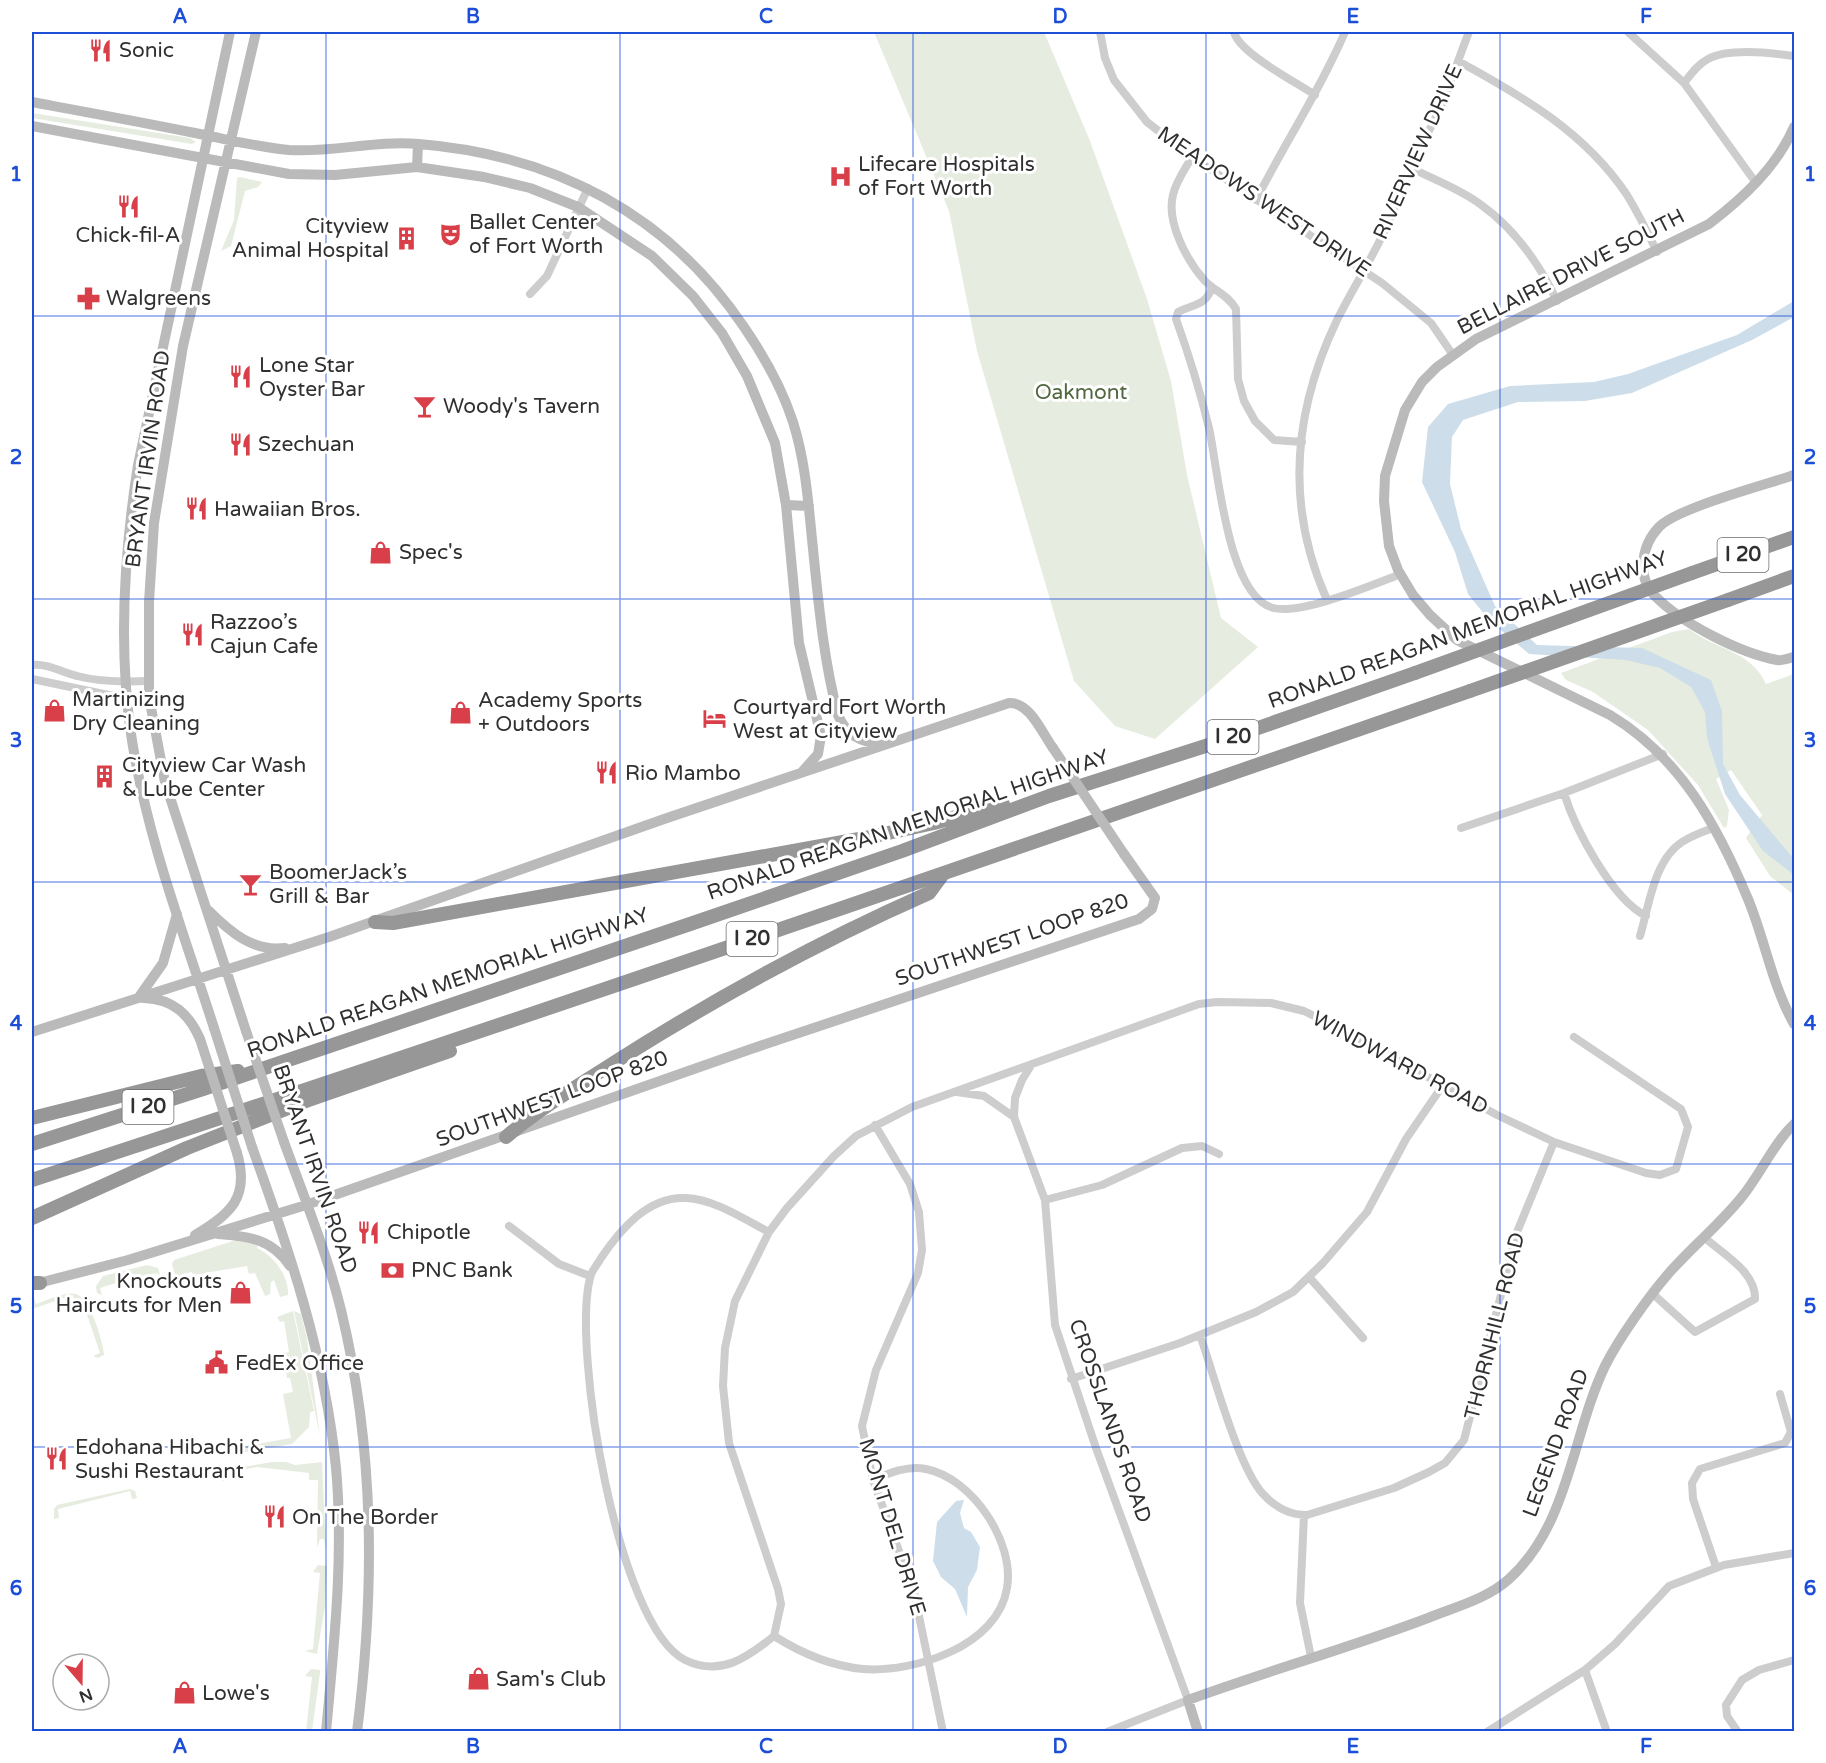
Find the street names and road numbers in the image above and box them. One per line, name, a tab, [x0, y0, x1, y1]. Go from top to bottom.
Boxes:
street label: RIVERVIEW DRIVE	[1368, 60, 1468, 244]
street label: MEADOWS WEST DRIVE	[1153, 121, 1375, 283]
street label: BELLAIRE DRIVE SOUTH	[1453, 204, 1689, 340]
street label: BRYANT IRVIN ROAD	[120, 349, 176, 569]
road number: I 20	[1718, 538, 1768, 572]
street label: RONALD REAGAN MEMORIAL HIGHWAY	[1265, 546, 1671, 714]
road number: I 20	[1208, 720, 1258, 754]
street label: RONALD REAGAN MEMORIAL HIGHWAY	[704, 744, 1112, 906]
street label: SOUTHWEST LOOP 820	[892, 888, 1132, 992]
street label: RONALD REAGAN MEMORIAL HIGHWAY	[244, 902, 652, 1064]
road number: I 20	[726, 922, 777, 956]
street label: WINDWARD ROAD	[1308, 1006, 1492, 1120]
street label: SOUTHWEST LOOP 820	[433, 1045, 671, 1153]
street label: BRYANT IRVIN ROAD	[267, 1061, 363, 1277]
road number: I 20	[122, 1090, 174, 1124]
street label: THORNHILL ROAD	[1460, 1230, 1530, 1422]
street label: CROSSLANDS ROAD	[1063, 1316, 1157, 1526]
street label: LEGEND ROAD	[1518, 1365, 1594, 1521]
street label: MONT DEL DRIVE	[853, 1435, 931, 1619]

